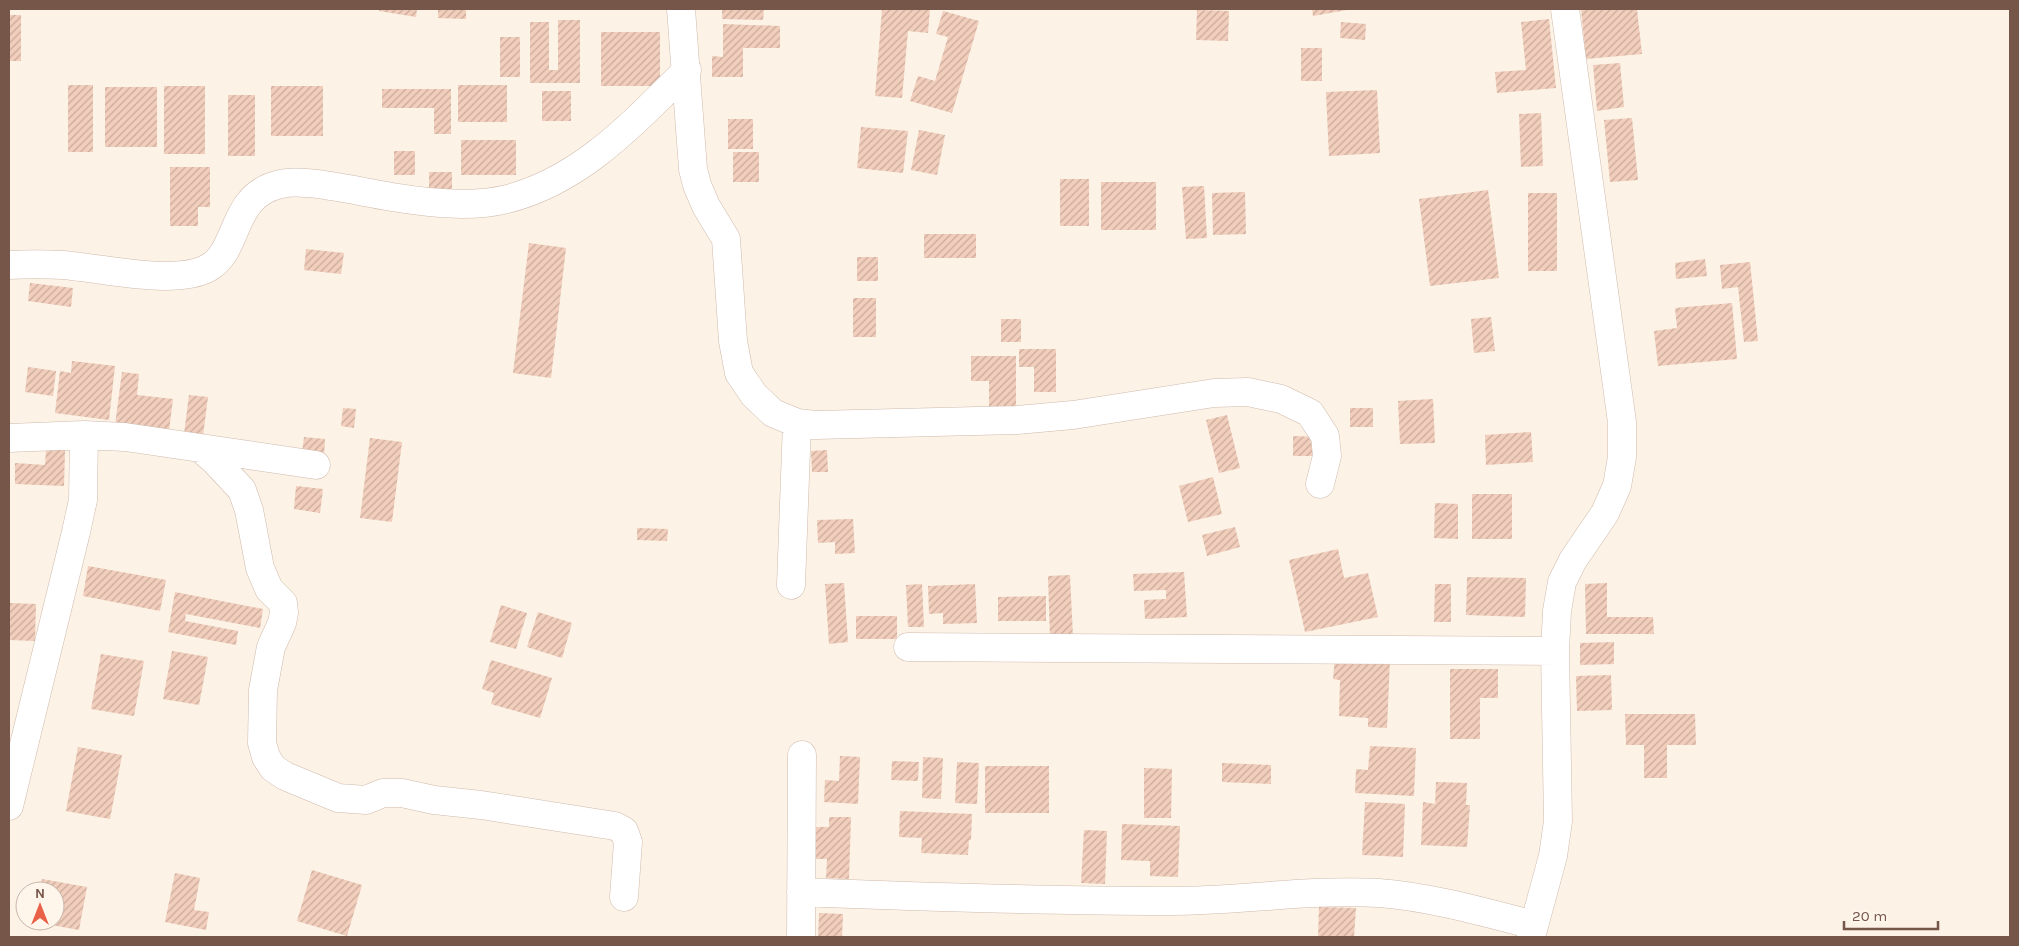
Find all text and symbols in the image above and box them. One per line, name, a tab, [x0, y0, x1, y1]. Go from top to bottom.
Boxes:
north arrow	[15, 881, 65, 931]
text: N	[35, 885, 45, 902]
scale bar	[1844, 898, 1938, 930]
text: 20 m	[1852, 907, 1887, 925]

